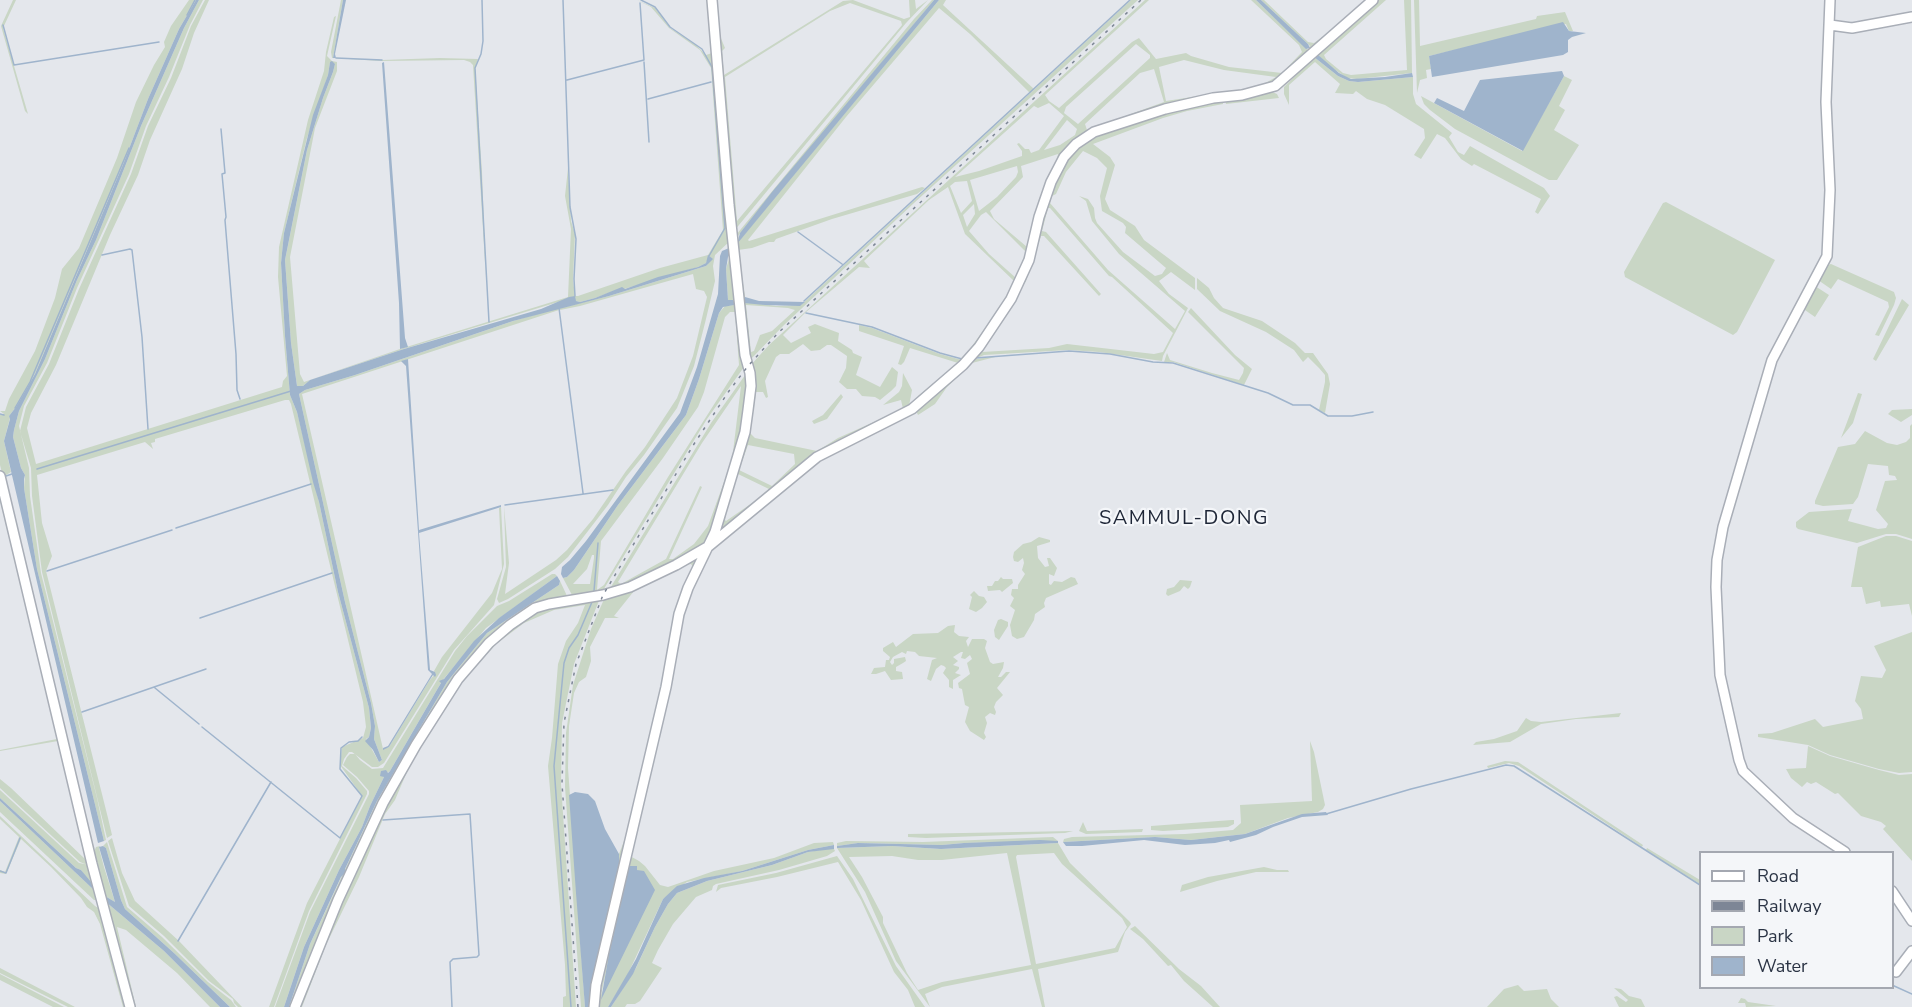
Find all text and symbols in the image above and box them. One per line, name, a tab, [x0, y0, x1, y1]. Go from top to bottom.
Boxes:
district label: SAMMUL-DONG	[1099, 507, 1269, 531]
legend	[1699, 851, 1894, 989]
text: Road	[1757, 864, 1799, 888]
text: Railway	[1757, 894, 1822, 918]
text: Park	[1757, 924, 1793, 948]
text: Water	[1757, 954, 1808, 978]

